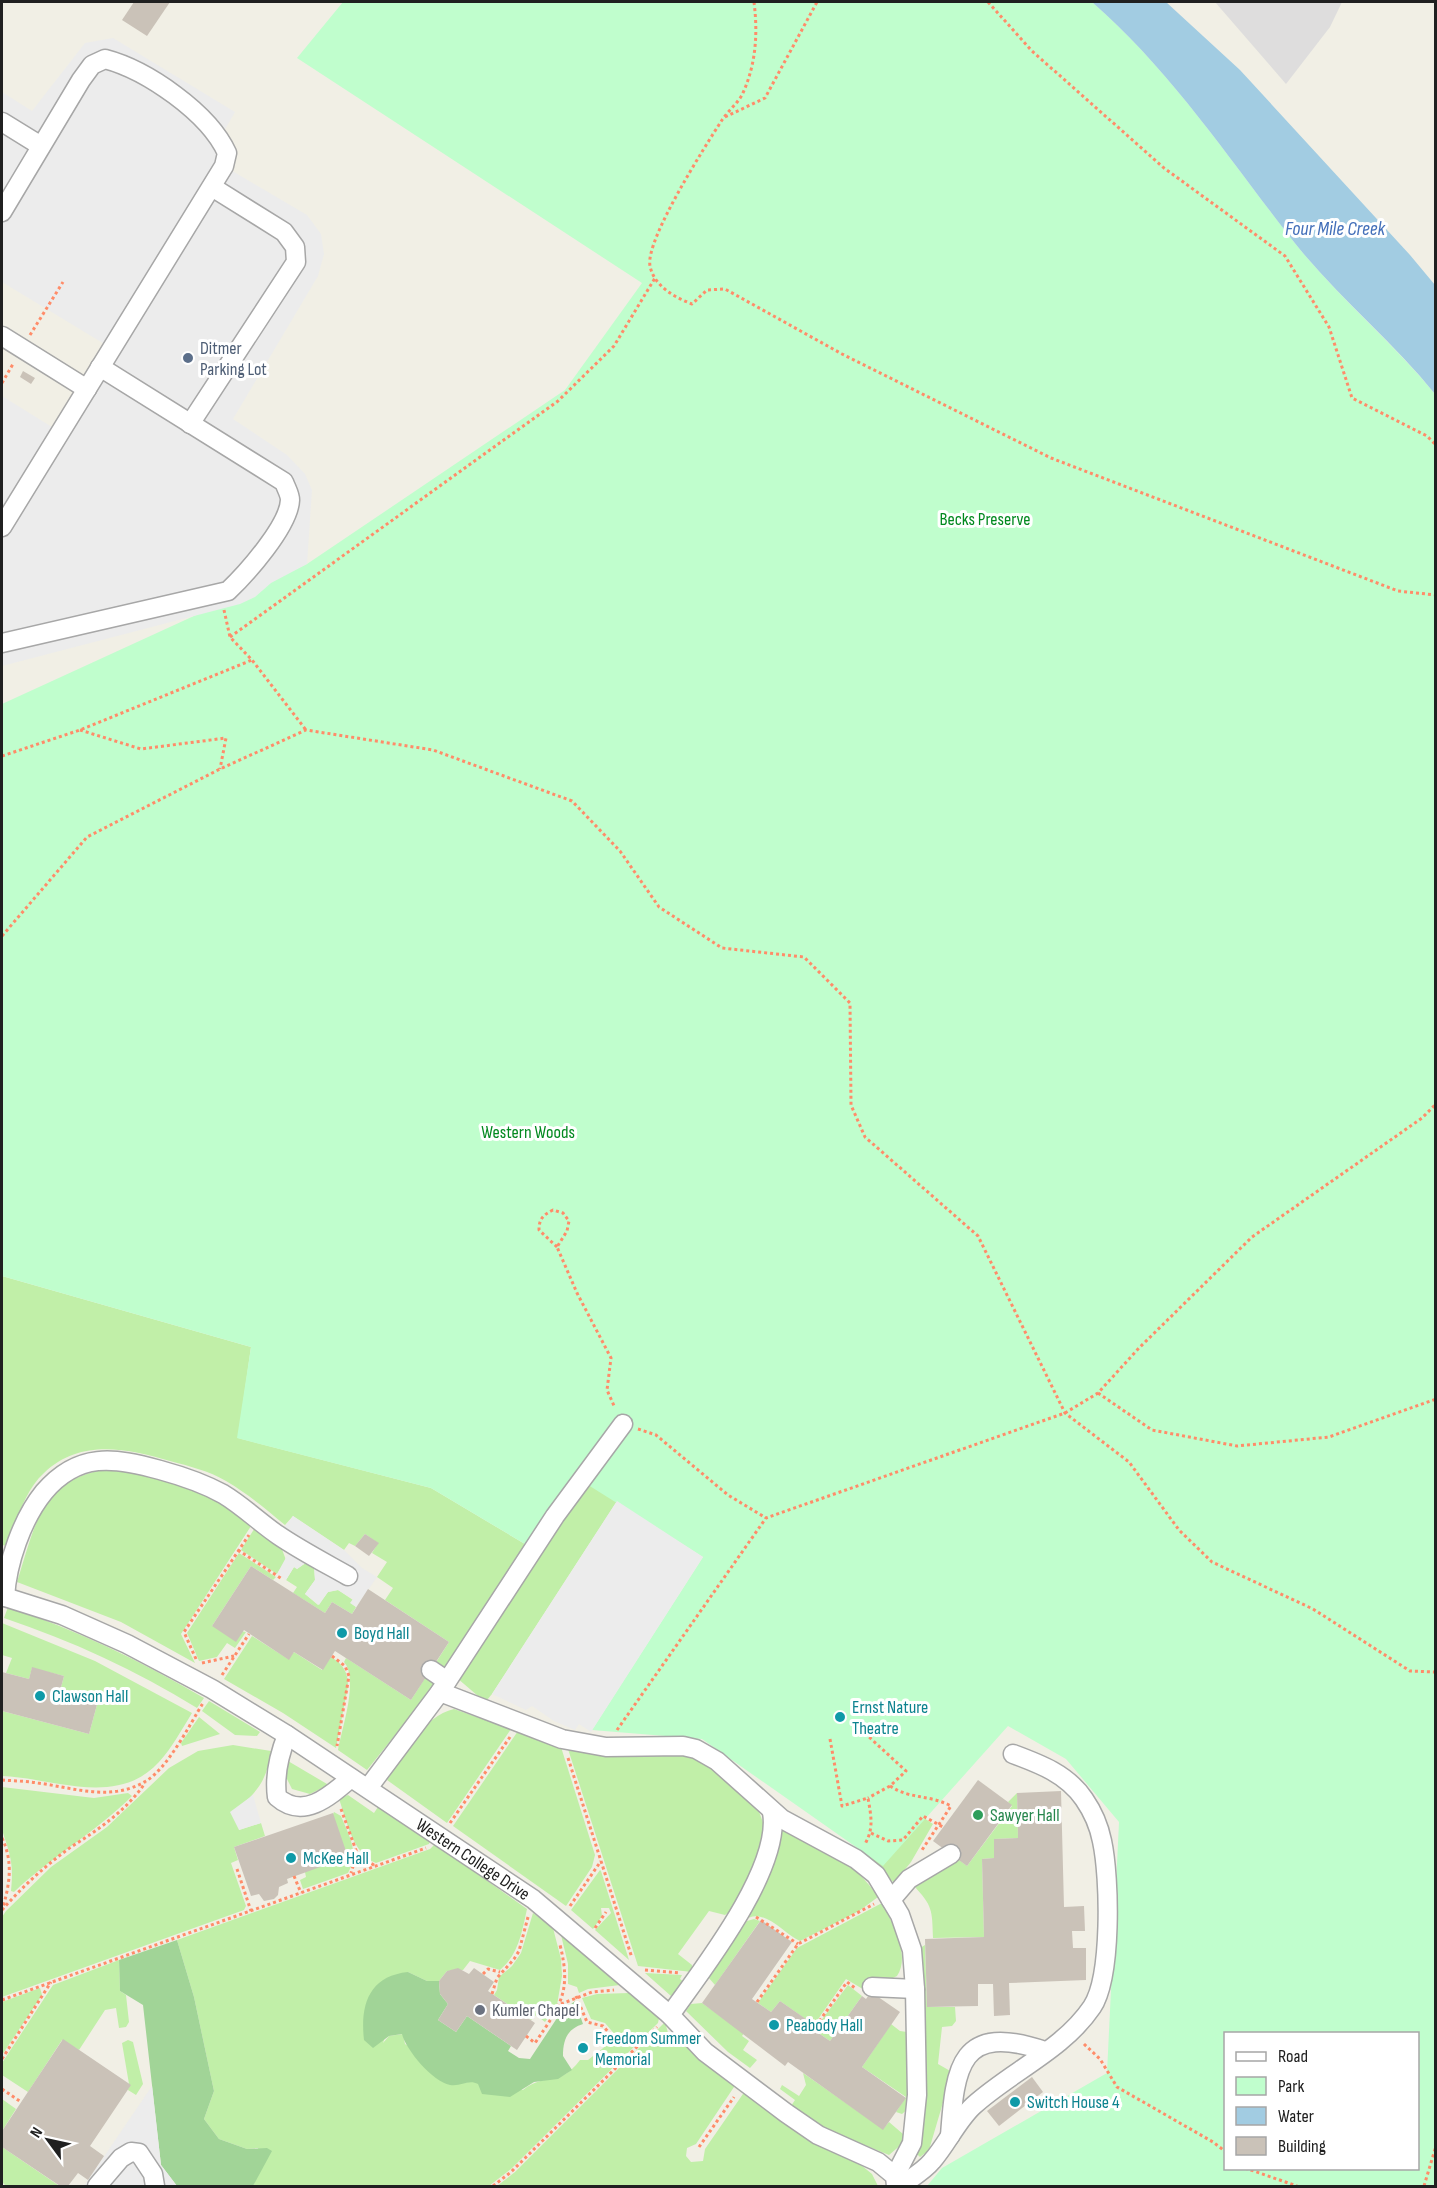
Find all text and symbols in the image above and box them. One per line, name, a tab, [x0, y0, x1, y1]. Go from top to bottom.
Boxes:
water label: Four Mile Creek	[1285, 217, 1385, 241]
place label: Ditmer Parking Lot	[200, 338, 267, 380]
marker: Ditmer Parking Lot	[181, 351, 195, 365]
park label: Becks Preserve	[939, 509, 1031, 530]
park label: Western Woods	[481, 1122, 575, 1143]
place label: Boyd Hall	[354, 1623, 409, 1644]
marker: Boyd Hall	[335, 1626, 349, 1640]
place label: Clawson Hall	[52, 1686, 128, 1707]
marker: Clawson Hall	[33, 1689, 47, 1703]
place label: Ernst Nature Theatre	[852, 1697, 928, 1739]
marker: Ernst Nature Theatre	[833, 1710, 847, 1724]
place label: Sawyer Hall	[990, 1805, 1060, 1826]
marker: Sawyer Hall	[971, 1808, 985, 1822]
street label: Western College Drive	[412, 1814, 534, 1905]
place label: McKee Hall	[303, 1848, 369, 1869]
marker: McKee Hall	[284, 1851, 298, 1865]
place label: Kumler Chapel	[492, 2000, 579, 2021]
marker: Kumler Chapel	[473, 2003, 487, 2017]
place label: Peabody Hall	[786, 2015, 863, 2036]
marker: Peabody Hall	[767, 2018, 781, 2032]
place label: Freedom Summer Memorial	[595, 2028, 701, 2070]
legend	[1224, 2032, 1419, 2170]
marker: Freedom Summer Memorial	[576, 2041, 590, 2055]
text: Road	[1278, 2046, 1308, 2067]
text: Park	[1278, 2076, 1304, 2097]
place label: Switch House 4	[1027, 2092, 1120, 2113]
marker: Switch House 4	[1008, 2095, 1022, 2109]
text: Water	[1278, 2106, 1314, 2127]
north arrow	[18, 2110, 78, 2170]
text: N	[26, 2124, 47, 2141]
text: Building	[1278, 2136, 1326, 2157]

